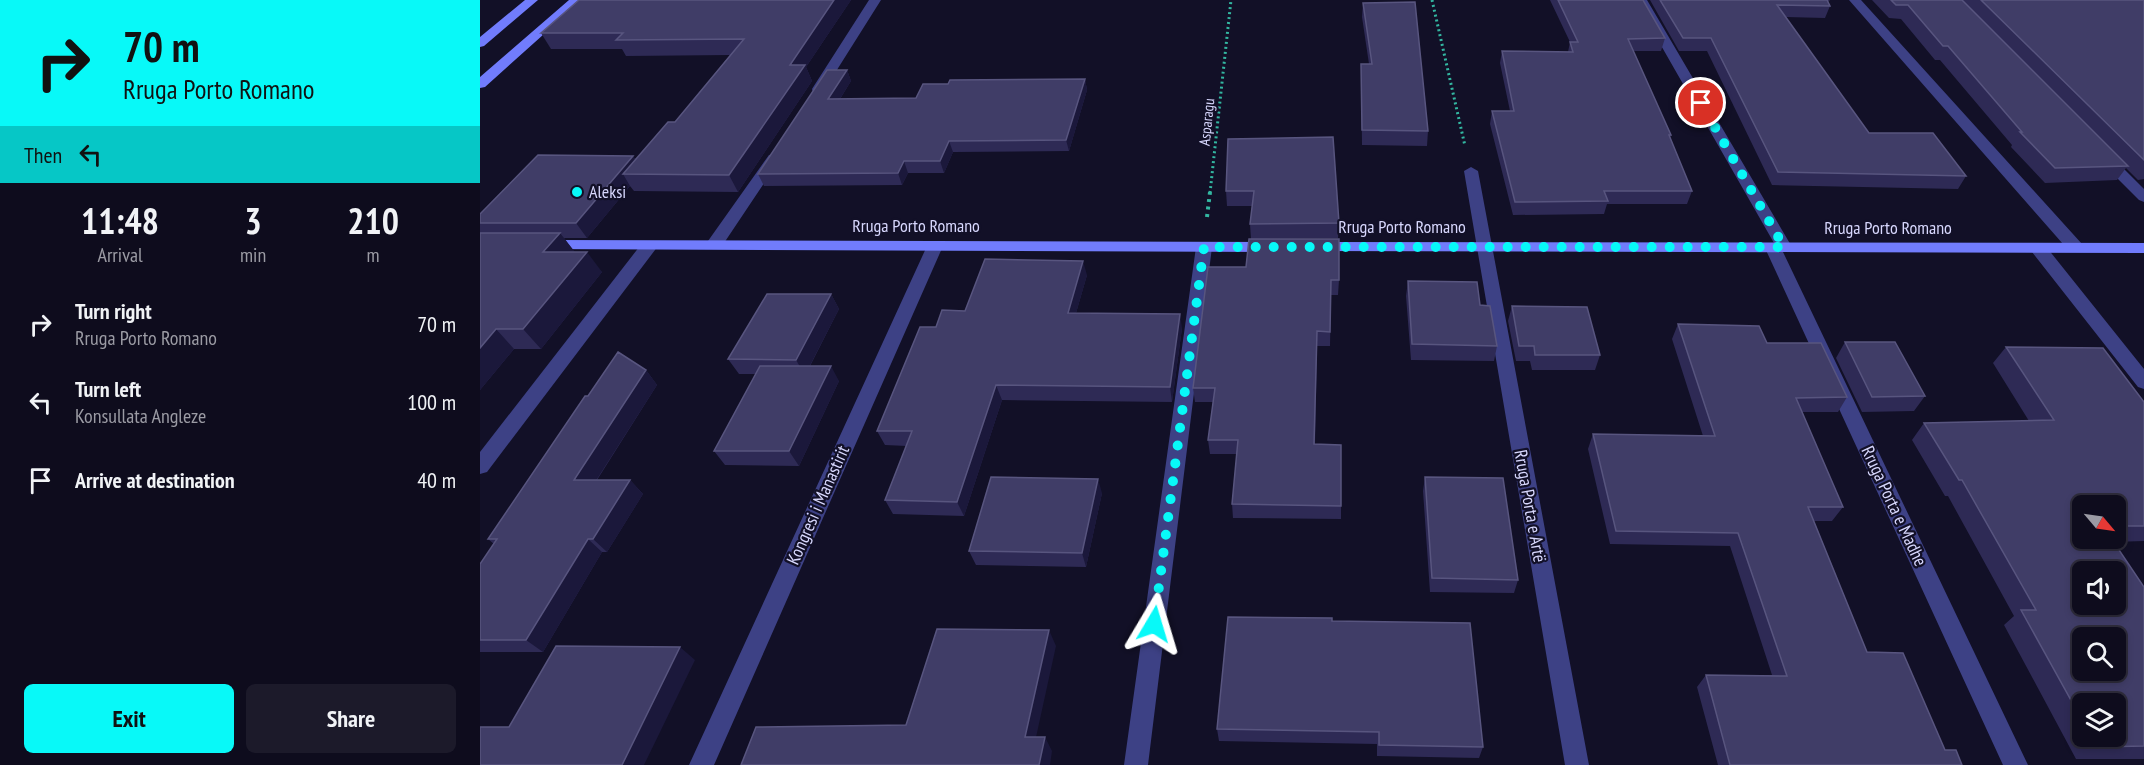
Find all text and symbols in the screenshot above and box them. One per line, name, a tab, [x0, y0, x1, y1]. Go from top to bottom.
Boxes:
text: 70 m	[123, 19, 200, 74]
icon: right	[24, 24, 102, 102]
text: Rruga Porto Romano	[123, 72, 314, 106]
pin	[1675, 77, 1726, 128]
icon: arrive	[1684, 86, 1717, 119]
street label: Asparagu	[1195, 97, 1218, 147]
icon: left	[74, 138, 107, 171]
text: Then	[24, 141, 62, 169]
place label: Aleksi	[589, 180, 626, 203]
marker: Aleksi	[570, 185, 584, 199]
text: 11:48	[81, 197, 159, 244]
text: 3	[244, 197, 262, 244]
text: 210	[347, 197, 399, 244]
street label: Rruga Porto Romano	[852, 214, 980, 237]
street label: Rruga Porto Romano	[1338, 215, 1466, 238]
street label: Rruga Porto Romano	[1824, 216, 1952, 239]
text: Arrival	[97, 242, 143, 268]
text: min	[240, 242, 266, 268]
text: m	[367, 242, 380, 268]
text: Turn right	[75, 297, 152, 325]
icon: right	[24, 308, 57, 341]
text: 70 m	[417, 310, 456, 338]
text: Rruga Porto Romano	[75, 325, 217, 351]
text: Turn left	[75, 375, 141, 403]
icon: left	[24, 386, 57, 419]
text: 100 m	[407, 388, 456, 416]
text: Konsullata Angleze	[75, 403, 206, 429]
street label: Kongresi i Manastirit	[781, 442, 854, 568]
street label: Rruga Porta e Madhe	[1857, 442, 1932, 570]
street label: Rruga Porta e Artë	[1509, 448, 1552, 564]
icon: arrive	[24, 464, 57, 497]
text: Arrive at destination	[75, 466, 235, 494]
text: 40 m	[417, 466, 456, 494]
north arrow	[2072, 495, 2126, 549]
map controls	[2072, 495, 2126, 747]
button: sound	[2072, 561, 2126, 615]
position arrow	[1122, 592, 1186, 656]
button: search	[2072, 627, 2126, 681]
button: Exit	[24, 684, 234, 753]
button: Share	[246, 684, 456, 753]
button: layers	[2072, 693, 2126, 747]

